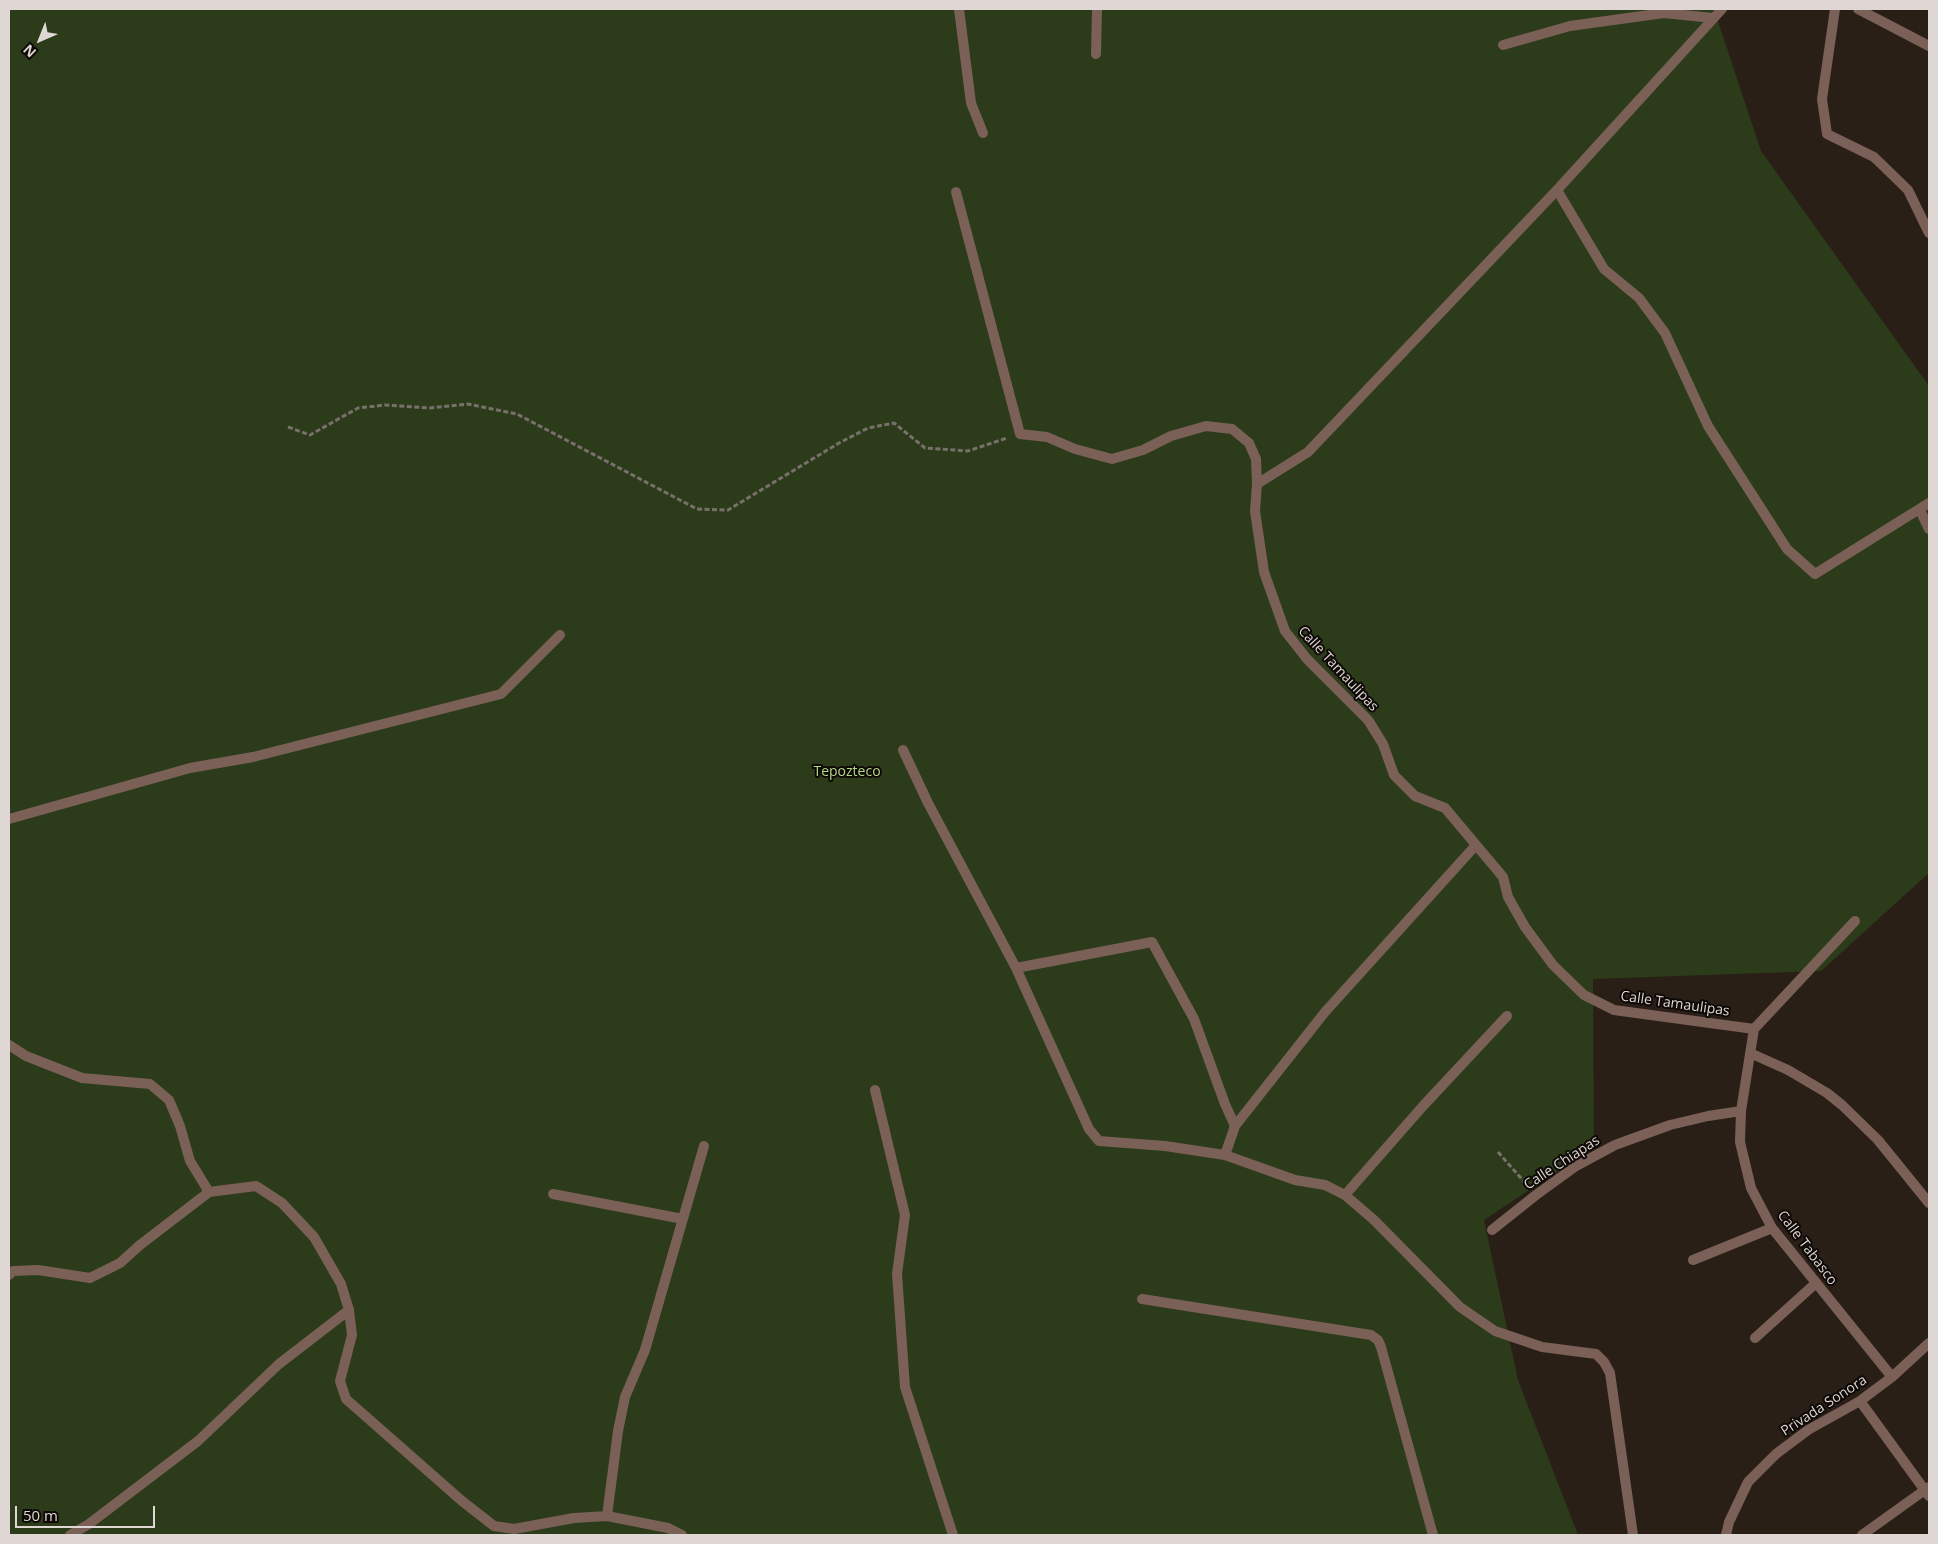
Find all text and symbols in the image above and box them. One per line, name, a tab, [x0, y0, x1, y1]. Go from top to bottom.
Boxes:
north arrow	[15, 15, 65, 65]
text: N	[19, 40, 40, 62]
street label: Calle Tamaulipas	[1294, 623, 1382, 715]
park label: Tepozteco	[813, 764, 881, 780]
street label: Calle Tamaulipas	[1619, 988, 1731, 1020]
street label: Calle Chiapas	[1521, 1132, 1603, 1194]
street label: Calle Tabasco	[1774, 1207, 1840, 1289]
street label: Privada Sonora	[1778, 1372, 1870, 1440]
scale bar	[18, 1496, 158, 1528]
text: 50 m	[23, 1505, 58, 1525]

